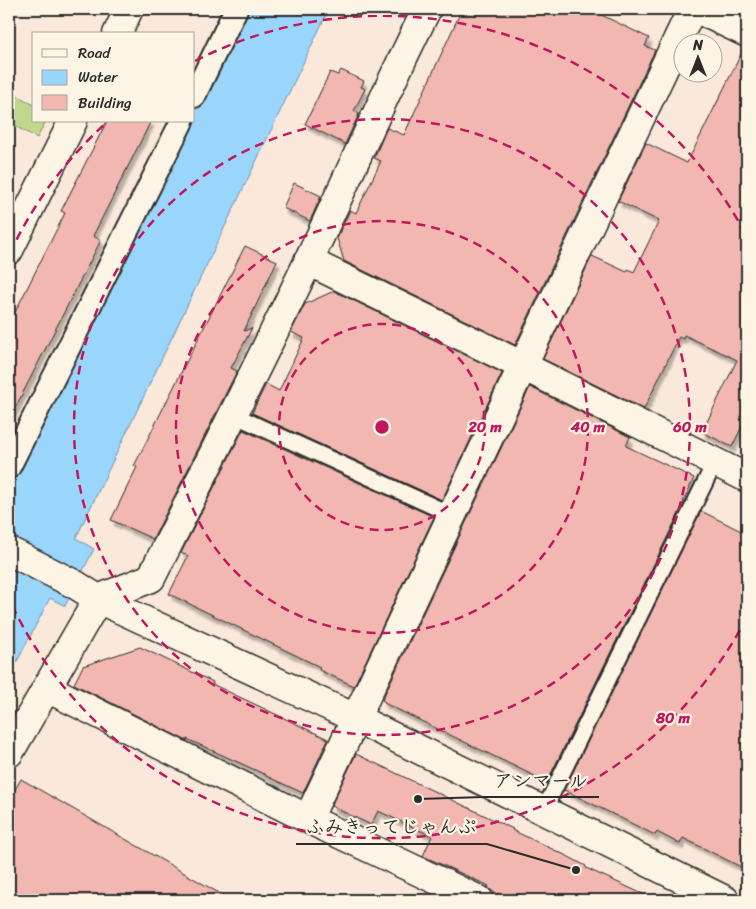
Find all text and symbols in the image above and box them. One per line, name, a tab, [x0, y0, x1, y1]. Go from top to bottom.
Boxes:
legend	[32, 32, 195, 122]
north arrow	[674, 32, 724, 82]
text: N	[692, 33, 703, 58]
text: Road	[78, 40, 111, 66]
text: Water	[78, 64, 118, 90]
text: Building	[78, 90, 132, 116]
text: 20 m	[467, 414, 502, 440]
text: 40 m	[570, 414, 606, 440]
text: 60 m	[672, 414, 707, 440]
centre of rings	[373, 418, 391, 436]
text: 80 m	[655, 705, 690, 731]
callout: アンマール	[484, 763, 599, 797]
text: アンマール	[494, 764, 588, 797]
callout: ふみきってじゃんぷ	[296, 810, 487, 844]
text: ふみきってじゃんぷ	[305, 810, 477, 843]

